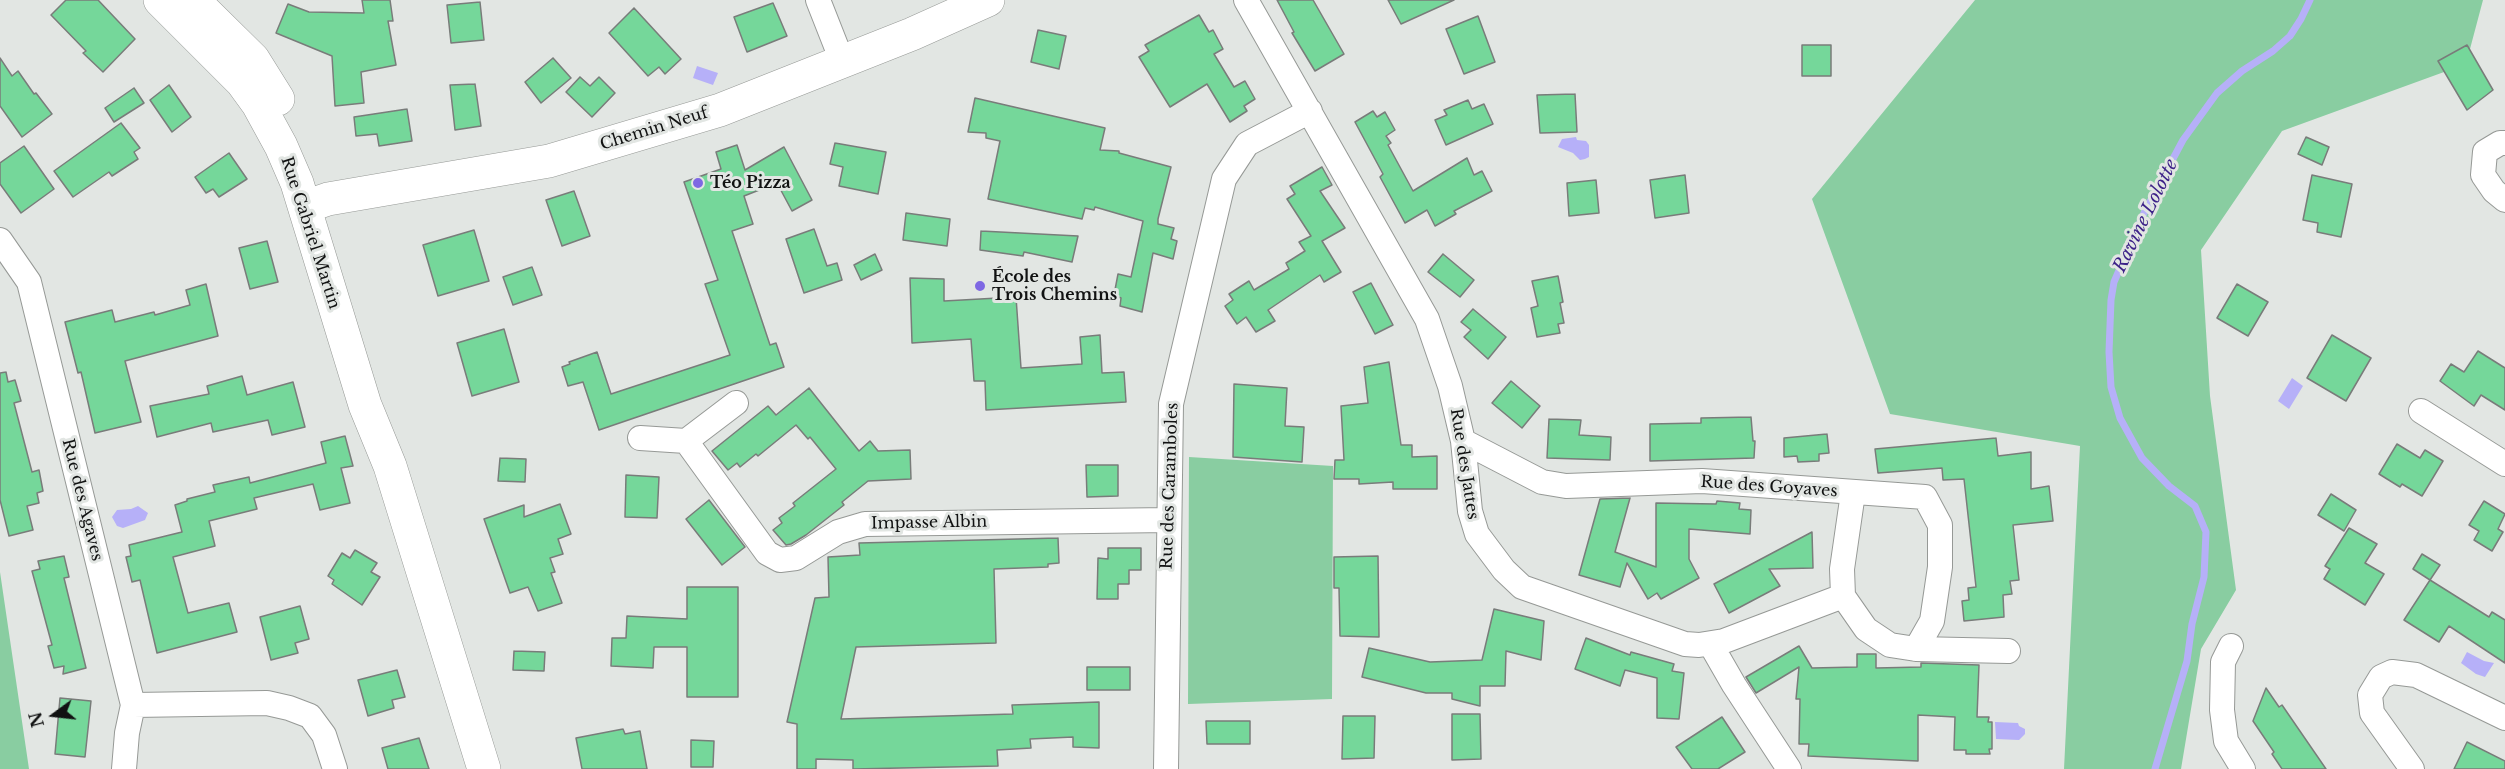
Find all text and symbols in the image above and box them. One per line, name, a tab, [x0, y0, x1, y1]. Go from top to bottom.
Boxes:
street label: Chemin Neuf	[598, 103, 710, 155]
street label: Rue Gabriel Martin	[276, 154, 344, 312]
water label: Ravine Lolotte	[2109, 156, 2183, 276]
place label: Téo Pizza	[710, 173, 791, 193]
marker: Téo Pizza	[691, 176, 705, 190]
place label: École des Trois Chemins	[992, 267, 1117, 305]
marker: École des Trois Chemins	[973, 279, 987, 293]
street label: Rue des Caramboles	[1157, 402, 1183, 570]
street label: Rue des Jattes	[1446, 407, 1482, 521]
street label: Rue des Agaves	[58, 437, 106, 563]
street label: Rue des Goyaves	[1700, 473, 1838, 501]
street label: Impasse Albin	[871, 512, 987, 534]
north arrow	[24, 685, 84, 745]
text: N	[25, 710, 48, 730]

